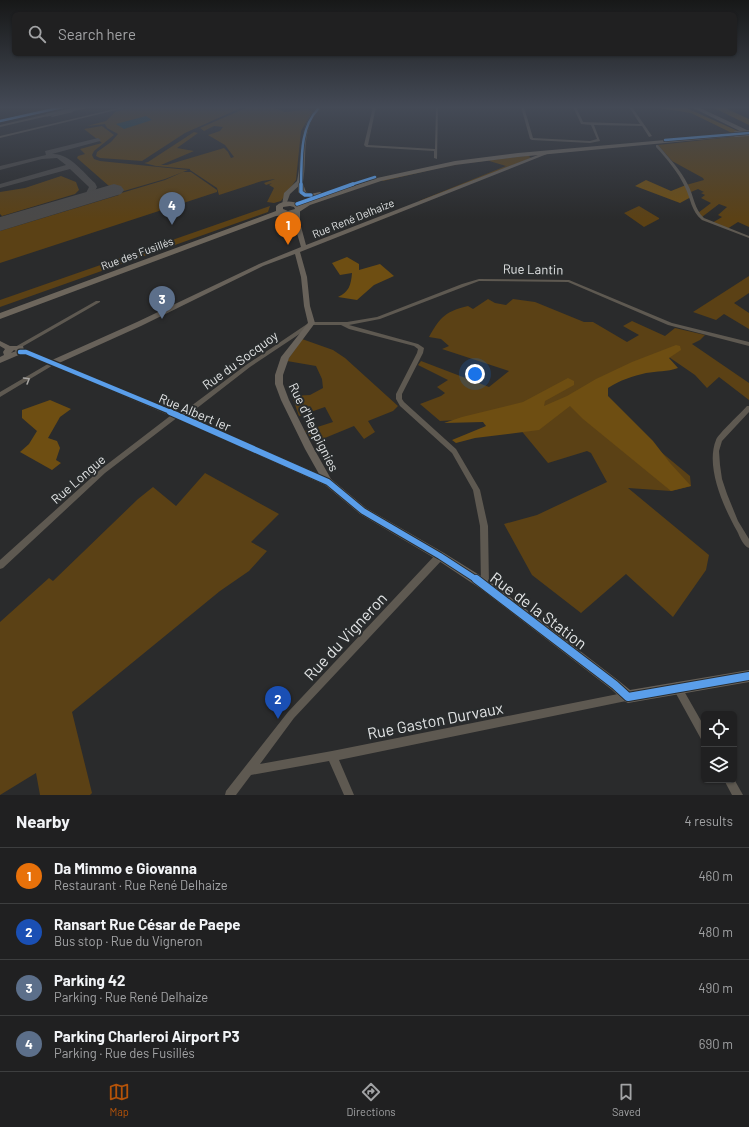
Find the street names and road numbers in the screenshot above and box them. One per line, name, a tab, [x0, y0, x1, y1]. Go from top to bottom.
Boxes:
street label: Rue René Delhaize	[310, 196, 396, 240]
street label: Rue des Fusillés	[99, 234, 175, 272]
street label: Rue Lantin	[503, 260, 563, 278]
street label: Rue du Socquoy	[199, 327, 281, 393]
street label: Rue d'Heppignies	[286, 380, 342, 474]
street label: Rue Albert Ier	[157, 390, 234, 434]
street label: Rue Longue	[48, 451, 109, 507]
street label: Rue de la Station	[487, 567, 591, 653]
street label: Rue du Vigneron	[300, 588, 390, 684]
street label: Rue Gaston Durvaux	[365, 697, 505, 743]

